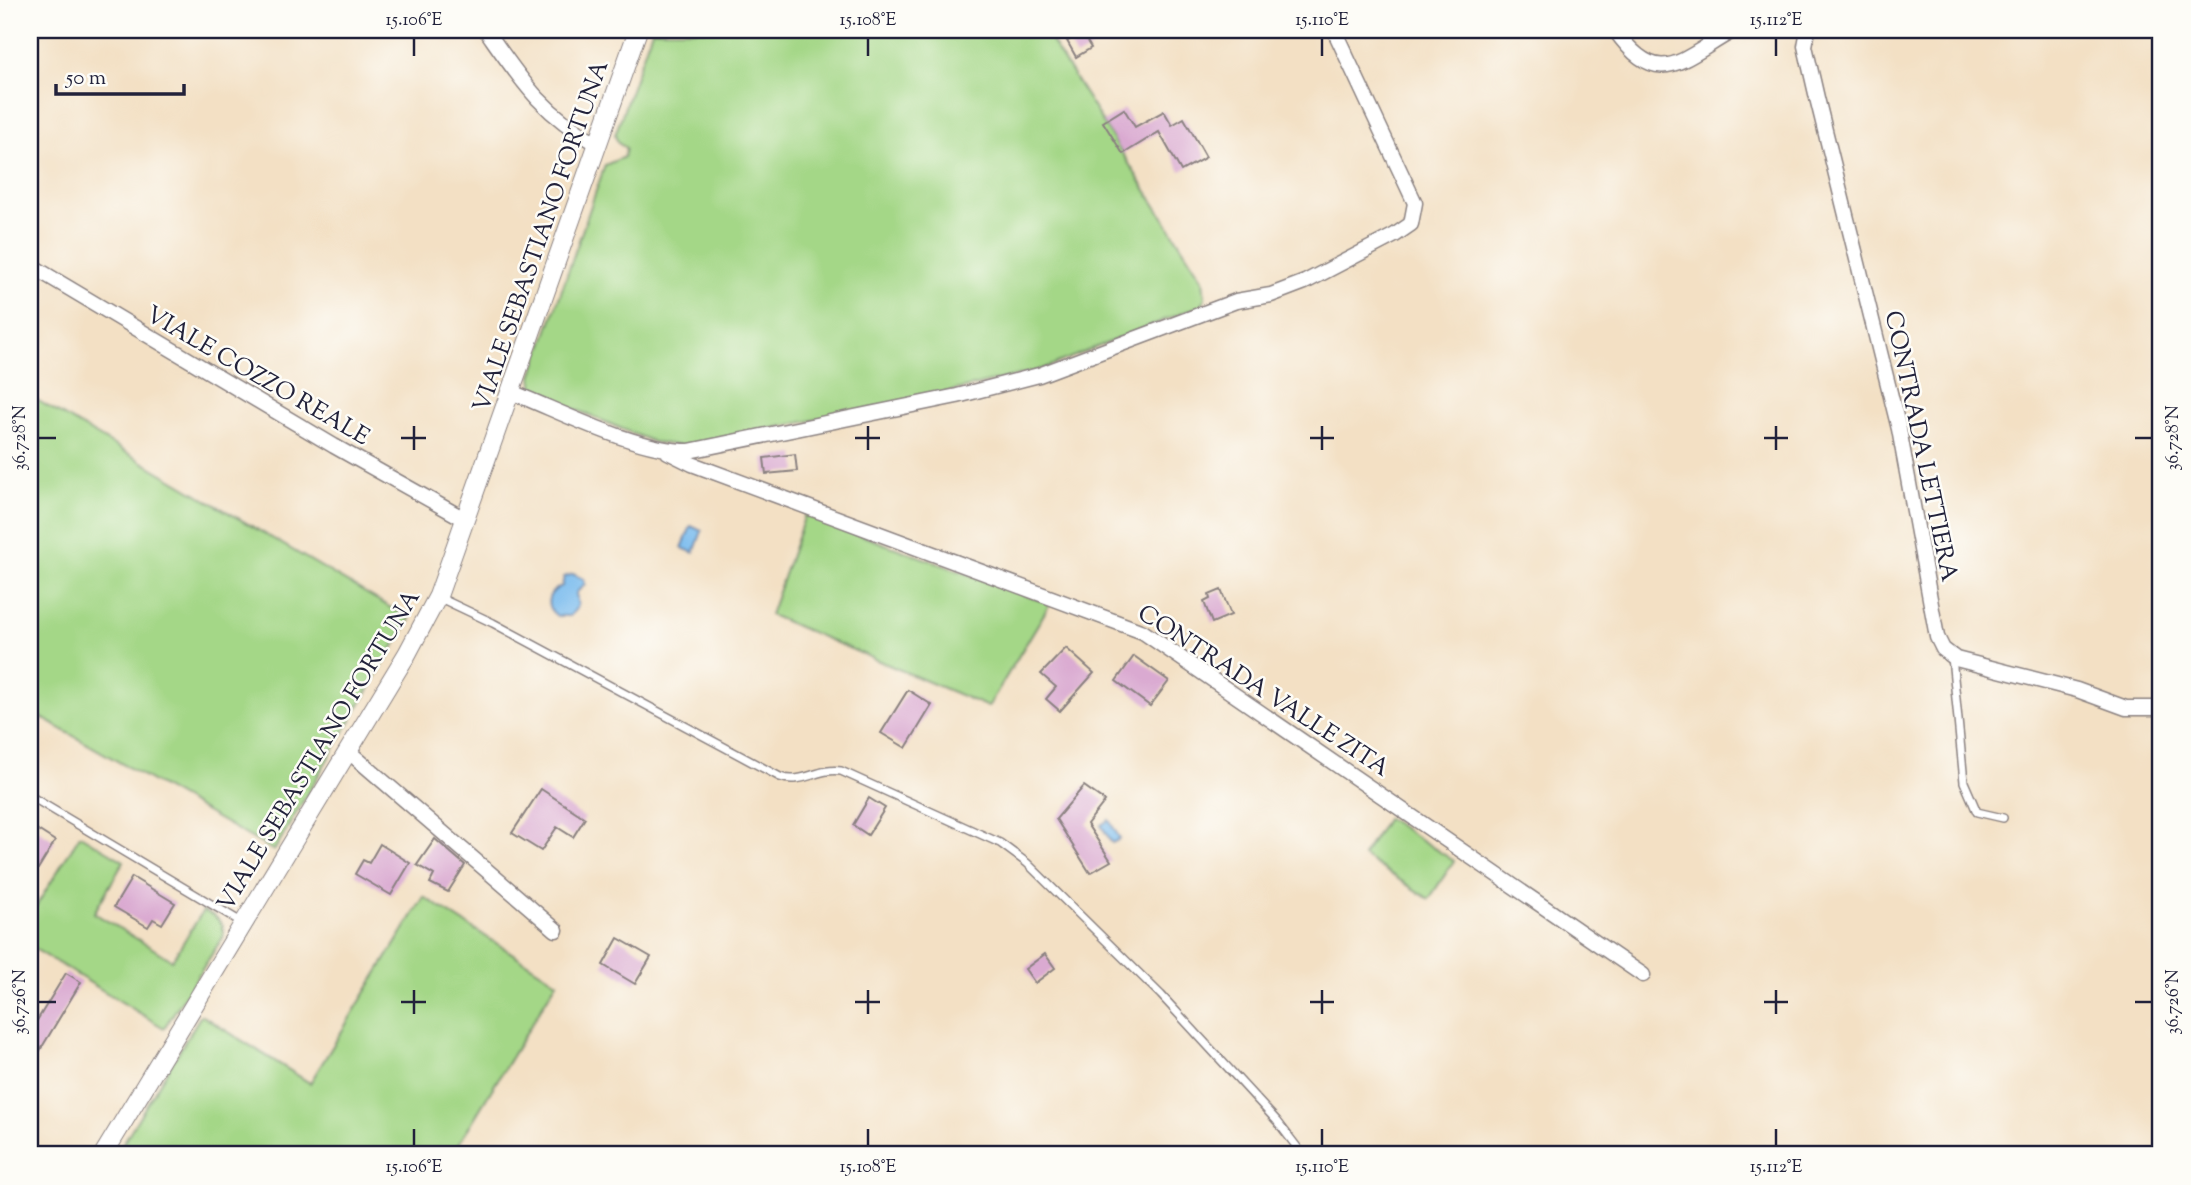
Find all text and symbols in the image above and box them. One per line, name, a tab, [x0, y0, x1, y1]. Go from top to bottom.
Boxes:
text: 15.106°E	[386, 8, 442, 34]
text: 15.108°E	[840, 8, 897, 34]
text: 15.110°E	[1295, 8, 1349, 34]
text: 15.112°E	[1750, 8, 1802, 34]
scale bar	[56, 52, 184, 96]
street label: VIALE SEBASTIANO FORTUNA	[466, 56, 618, 417]
text: 50 m	[65, 64, 106, 94]
street label: VIALE COZZO REALE	[139, 299, 376, 455]
street label: CONTRADA LETTIERA	[1875, 308, 1966, 586]
text: 36.728°N	[8, 405, 34, 471]
text: 36.728°N	[2161, 405, 2187, 471]
street label: VIALE SEBASTIANO FORTUNA	[210, 583, 430, 918]
street label: CONTRADA VALLE ZITA	[1130, 597, 1396, 786]
text: 36.726°N	[8, 969, 34, 1035]
text: 36.726°N	[2161, 969, 2187, 1035]
text: 15.106°E	[386, 1155, 442, 1181]
text: 15.108°E	[840, 1155, 897, 1181]
text: 15.110°E	[1295, 1155, 1349, 1181]
text: 15.112°E	[1750, 1155, 1802, 1181]

